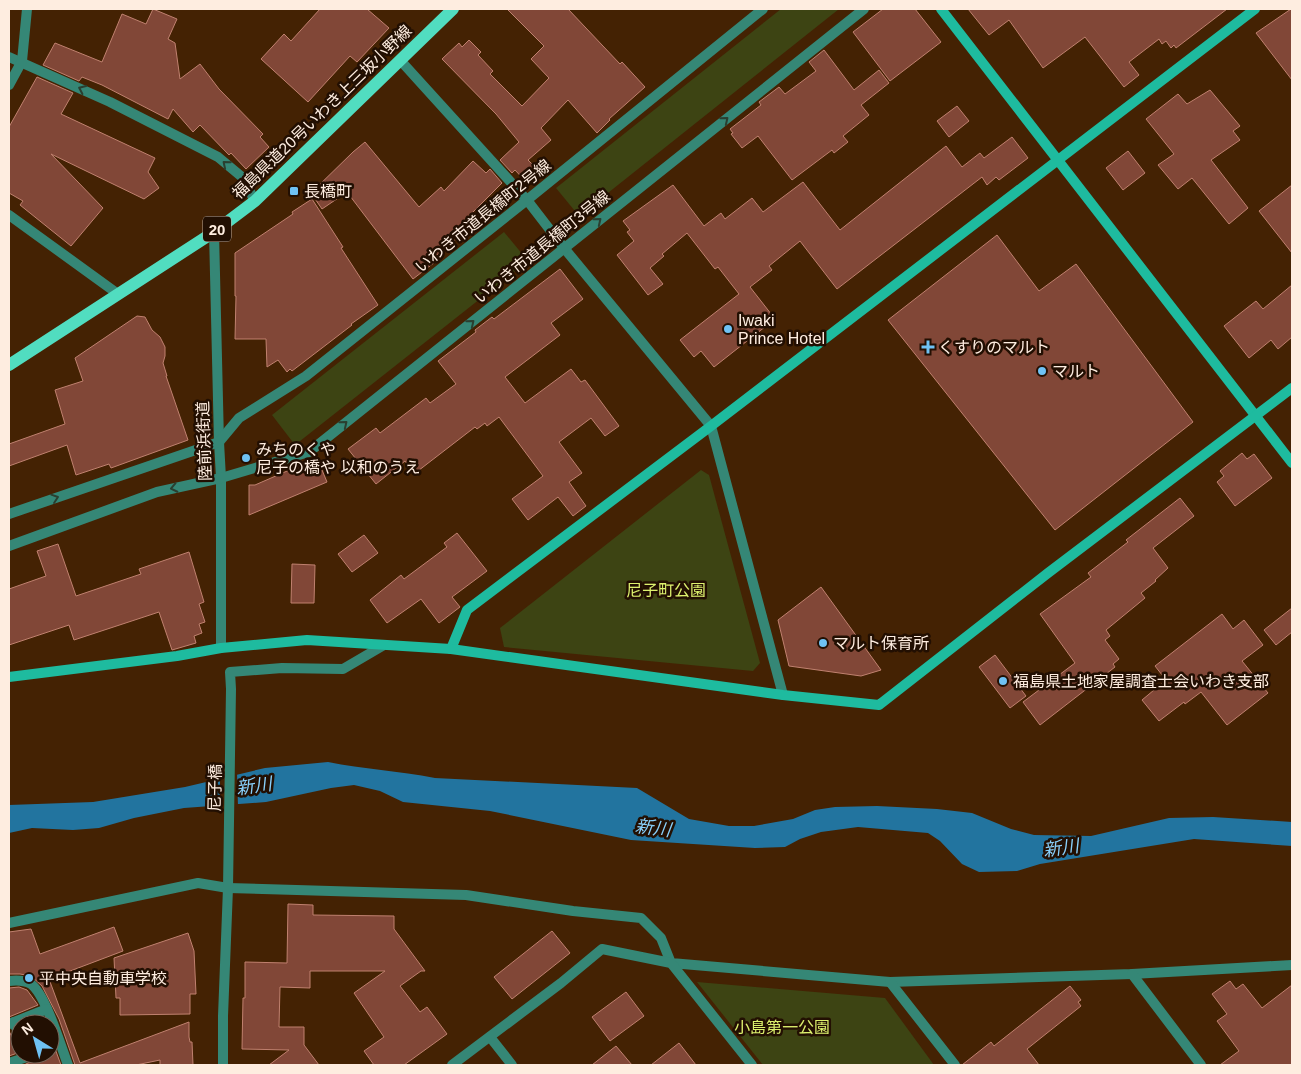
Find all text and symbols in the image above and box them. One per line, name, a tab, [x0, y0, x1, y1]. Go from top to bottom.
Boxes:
street label: 福島県道20号いわき上三坂小野線	[229, 22, 415, 202]
one-way arrow	[78, 85, 87, 95]
one-way arrow	[719, 118, 728, 126]
street label: いわき市道長橋町2号線	[412, 156, 554, 276]
one-way arrow	[223, 161, 232, 169]
place label: 長橋町	[304, 183, 352, 200]
marker: 長橋町	[288, 185, 300, 197]
street label: いわき市道長橋町3号線	[471, 187, 613, 307]
road number: 20	[203, 216, 231, 242]
one-way arrow	[592, 219, 601, 227]
place label: Iwaki Prince Hotel	[738, 312, 825, 347]
one-way arrow	[465, 320, 474, 328]
marker: Iwaki Prince Hotel	[722, 323, 734, 335]
place label: くすりのマルト	[938, 339, 1050, 356]
marker: くすりのマルト	[922, 341, 934, 353]
place label: マルト	[1052, 363, 1100, 380]
marker: マルト	[1036, 365, 1048, 377]
street label: 陸前浜街道	[194, 401, 214, 481]
one-way arrow	[338, 421, 348, 430]
place label: みちのくや 尼子の橋や 以和のうえ	[256, 441, 420, 476]
marker: みちのくや 尼子の橋や 以和のうえ	[240, 452, 252, 464]
one-way arrow	[169, 483, 178, 493]
one-way arrow	[50, 494, 59, 504]
park label: 尼子町公園	[626, 582, 706, 599]
place label: マルト保育所	[833, 635, 929, 652]
marker: マルト保育所	[817, 637, 829, 649]
place label: 福島県土地家屋調査士会いわき支部	[1013, 673, 1269, 690]
marker: 福島県土地家屋調査士会いわき支部	[997, 675, 1009, 687]
street label: 尼子橋	[206, 764, 224, 812]
water label: 新川	[235, 773, 275, 798]
water label: 新川	[634, 816, 674, 840]
water label: 新川	[1042, 835, 1082, 860]
place label: 平中央自動車学校	[39, 970, 167, 987]
marker: 平中央自動車学校	[23, 972, 35, 984]
north arrow	[10, 1014, 60, 1064]
text: N	[18, 1019, 36, 1038]
park label: 小島第一公園	[734, 1019, 830, 1036]

